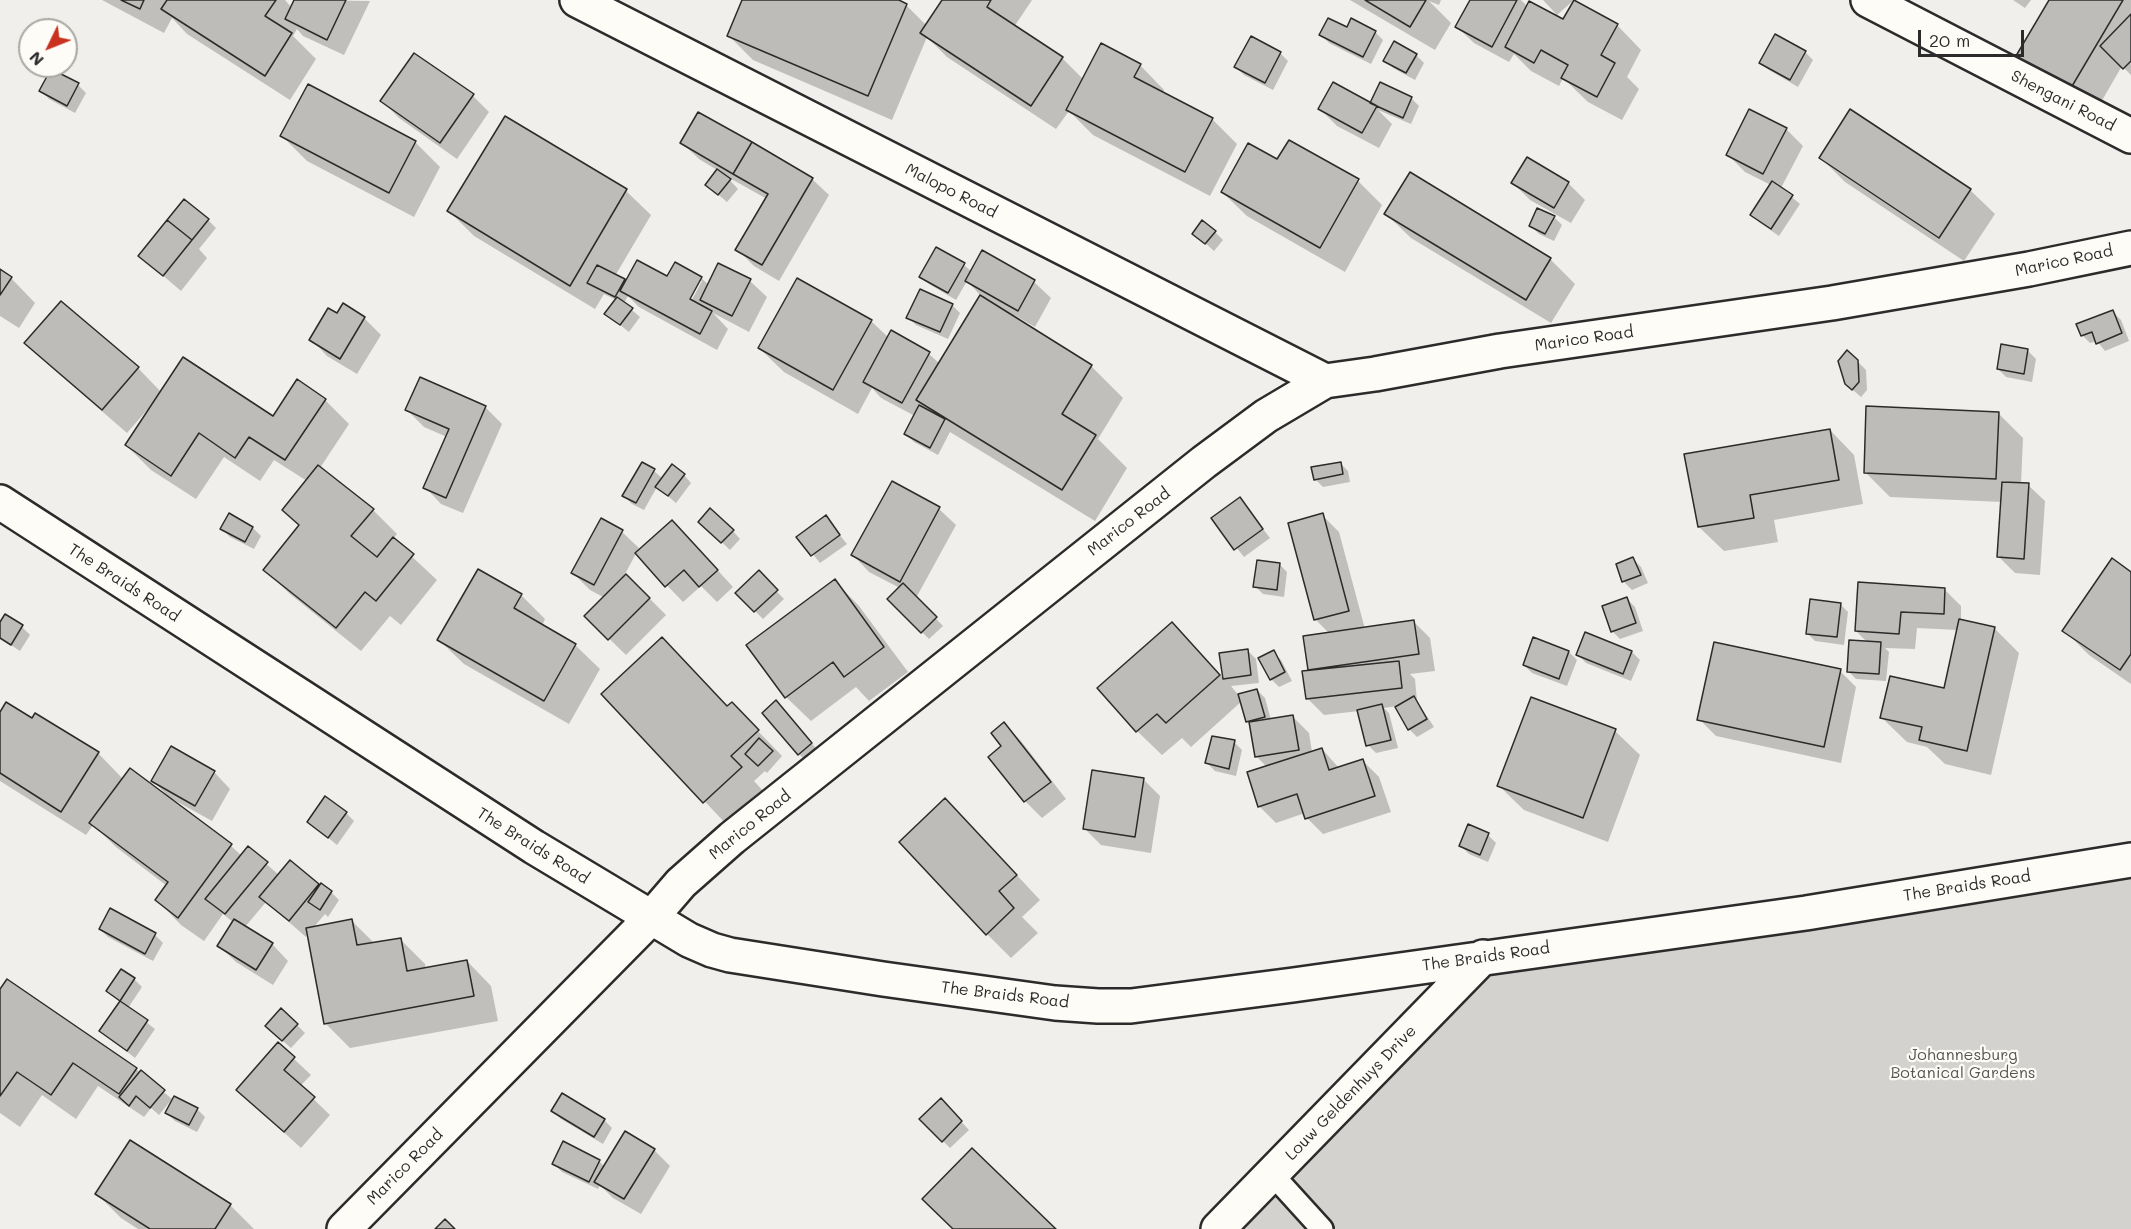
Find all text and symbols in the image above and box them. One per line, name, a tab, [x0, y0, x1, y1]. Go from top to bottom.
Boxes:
north arrow	[18, 18, 78, 78]
scale bar	[1921, 18, 2028, 56]
text: 20 m	[1929, 28, 1970, 52]
text: N	[24, 48, 48, 71]
street label: Shengani Road	[2008, 66, 2118, 136]
street label: Malopo Road	[902, 160, 1000, 222]
street label: Marico Road	[2013, 241, 2115, 281]
street label: Marico Road	[1533, 323, 1635, 355]
street label: Marico Road	[1084, 484, 1174, 560]
street label: The Braids Road	[65, 540, 183, 626]
street label: Marico Road	[705, 786, 795, 864]
street label: The Braids Road	[473, 804, 593, 888]
street label: The Braids Road	[1902, 866, 2032, 906]
street label: The Braids Road	[1421, 939, 1551, 975]
street label: The Braids Road	[940, 978, 1070, 1012]
street label: Louw Geldenhuys Drive	[1282, 1022, 1420, 1164]
park label: Johannesburg Botanical Gardens	[1890, 1045, 2036, 1083]
street label: Marico Road	[363, 1125, 447, 1209]

